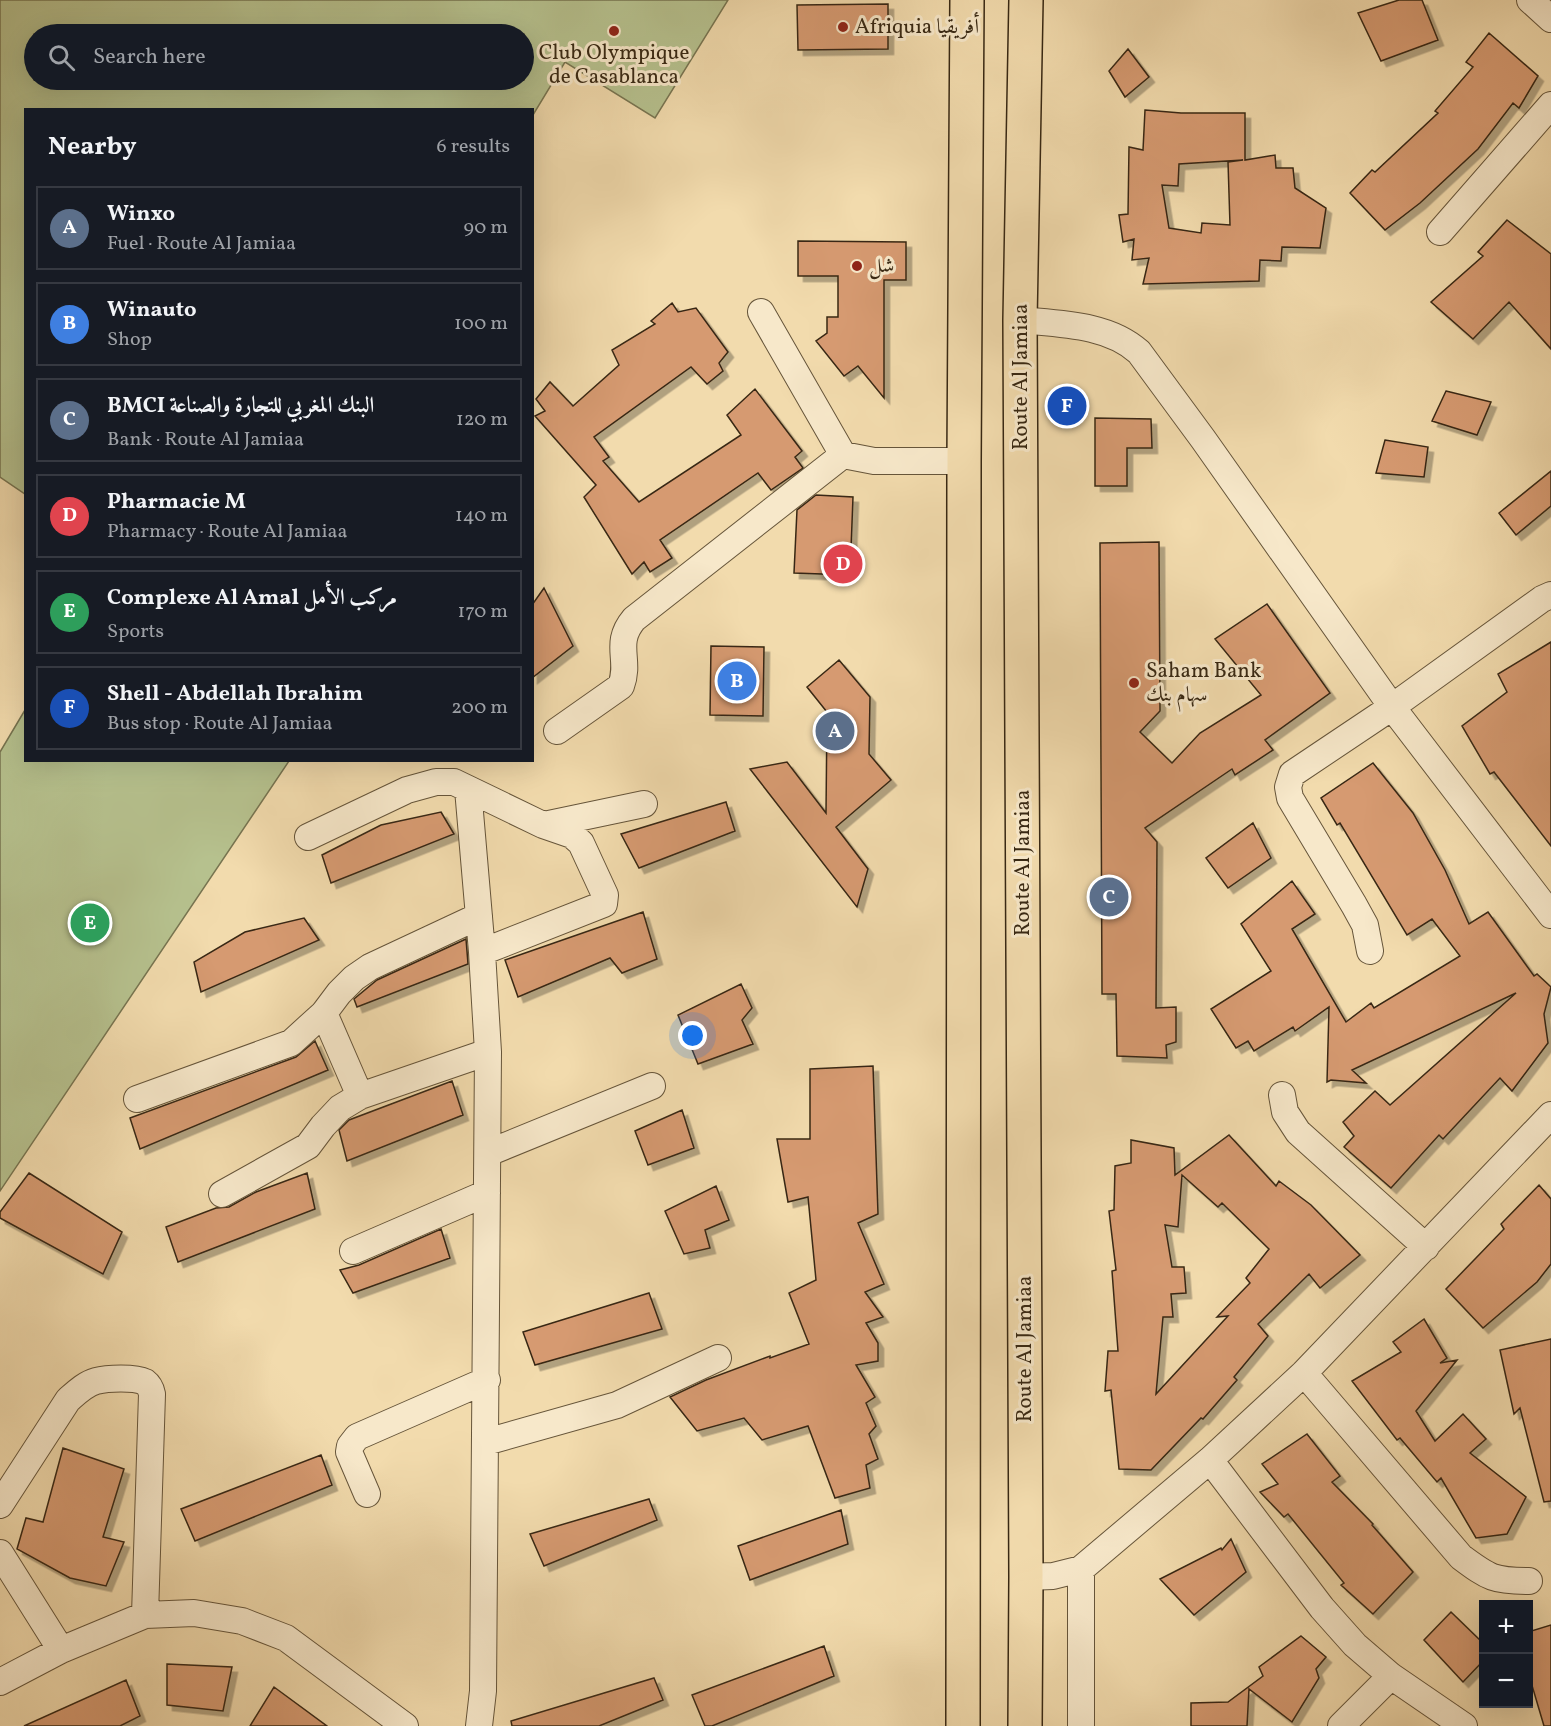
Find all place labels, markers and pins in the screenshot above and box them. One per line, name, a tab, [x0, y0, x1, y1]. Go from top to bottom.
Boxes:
place label: Afriquia أفريقيا	[855, 11, 979, 42]
marker: Afriquia أفريقيا	[836, 20, 850, 34]
marker: Club Olympique de Casablanca	[607, 24, 621, 38]
place label: Club Olympique de Casablanca	[539, 39, 689, 92]
place label: شل	[869, 252, 894, 281]
marker: شل	[850, 259, 864, 273]
pin: F	[1048, 384, 1086, 428]
pin: D	[824, 542, 862, 586]
place label: Saham Bank سهام بنك	[1146, 657, 1262, 712]
pin: B	[718, 658, 756, 704]
marker: Saham Bank سهام بنك	[1127, 676, 1141, 690]
pin: A	[816, 708, 854, 754]
pin: C	[1090, 874, 1128, 920]
pin: E	[70, 900, 110, 946]

